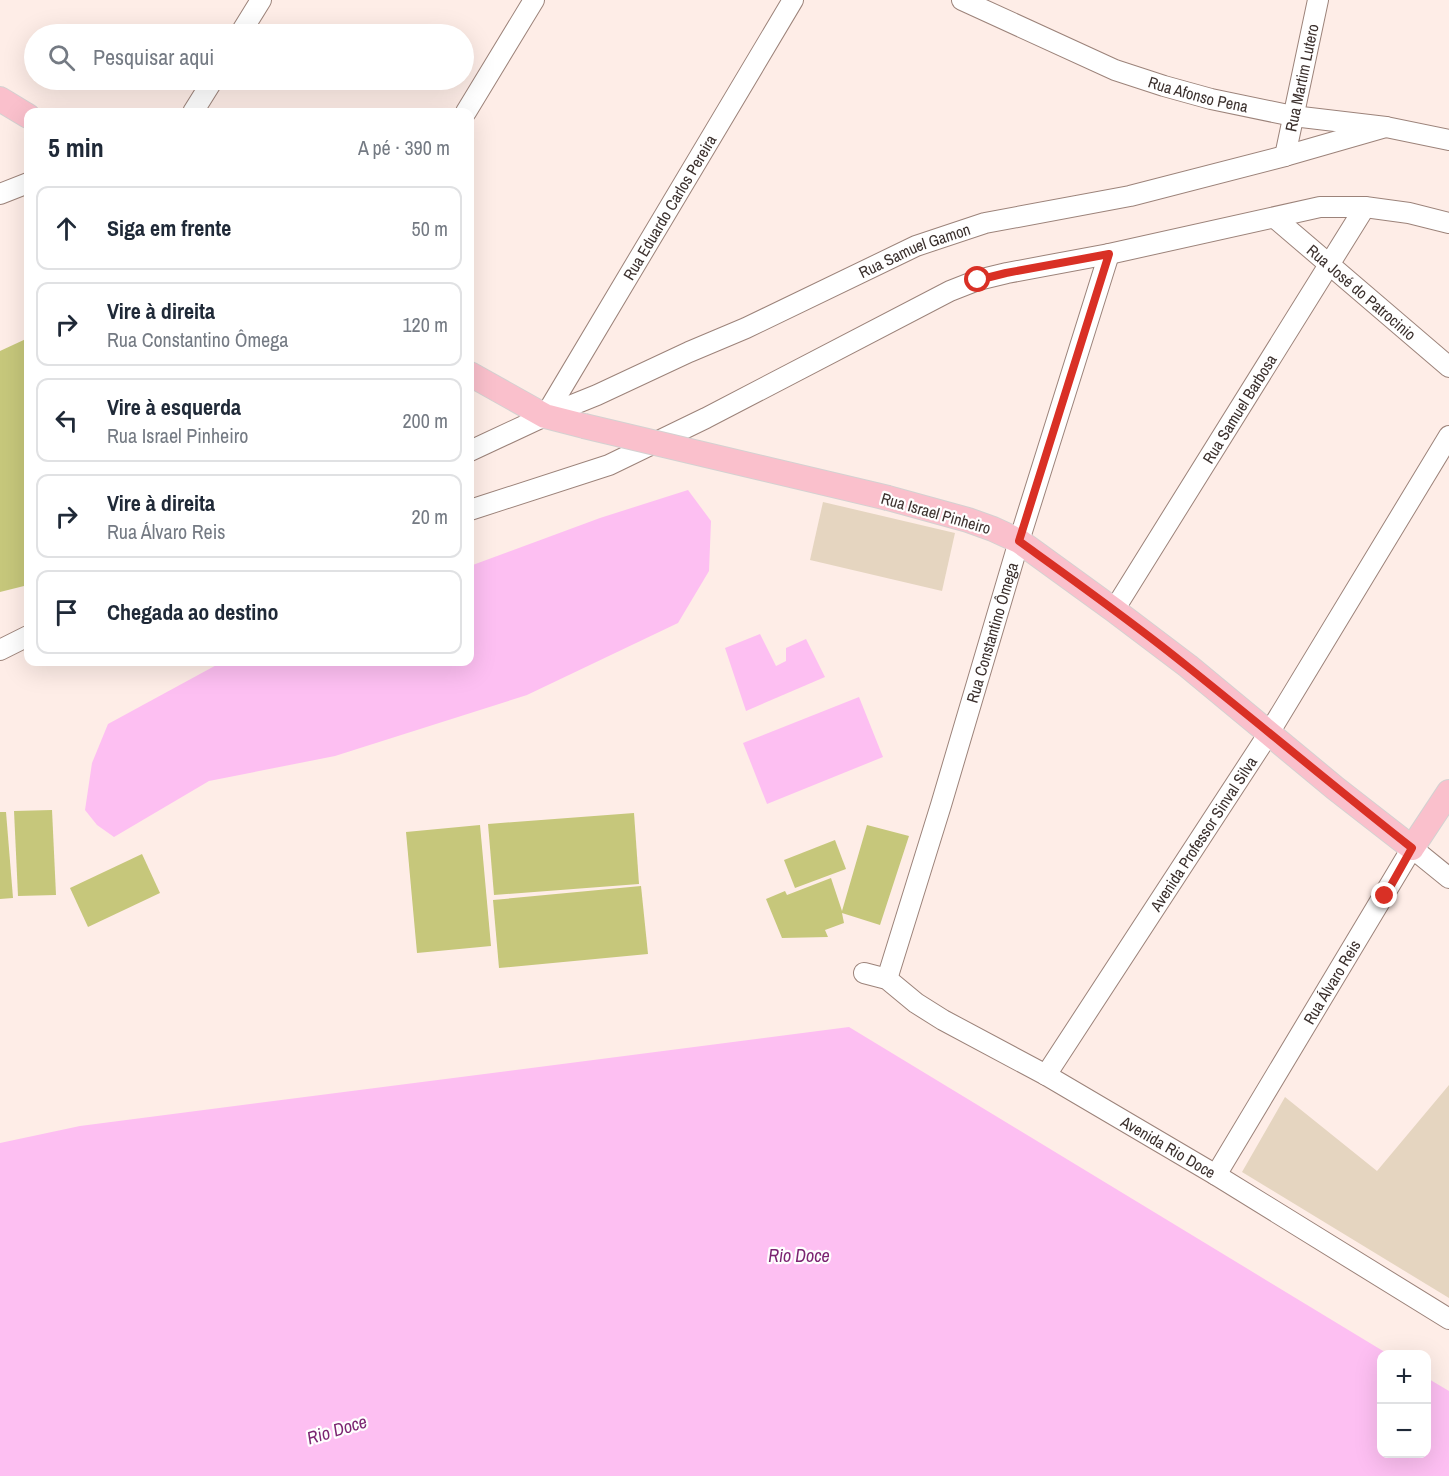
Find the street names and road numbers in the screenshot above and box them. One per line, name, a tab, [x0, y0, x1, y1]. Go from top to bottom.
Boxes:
street label: Rua Martim Lutero	[1279, 22, 1324, 134]
street label: Rua Afonso Pena	[1145, 71, 1251, 118]
street label: Rua Eduardo Carlos Pereira	[618, 130, 722, 284]
street label: Rua Samuel Gamon	[855, 218, 973, 283]
street label: Rua José do Patrocinio	[1302, 239, 1421, 345]
street label: Rua Samuel Barbosa	[1197, 349, 1282, 468]
street label: Rua Israel Pinheiro	[879, 487, 993, 539]
street label: Rua Constantino Ômega	[961, 559, 1023, 705]
street label: Avenida Professor Sinval Silva	[1144, 751, 1262, 916]
street label: Rua Álvaro Reis	[1298, 936, 1366, 1028]
street label: Avenida Rio Doce	[1116, 1110, 1220, 1183]

